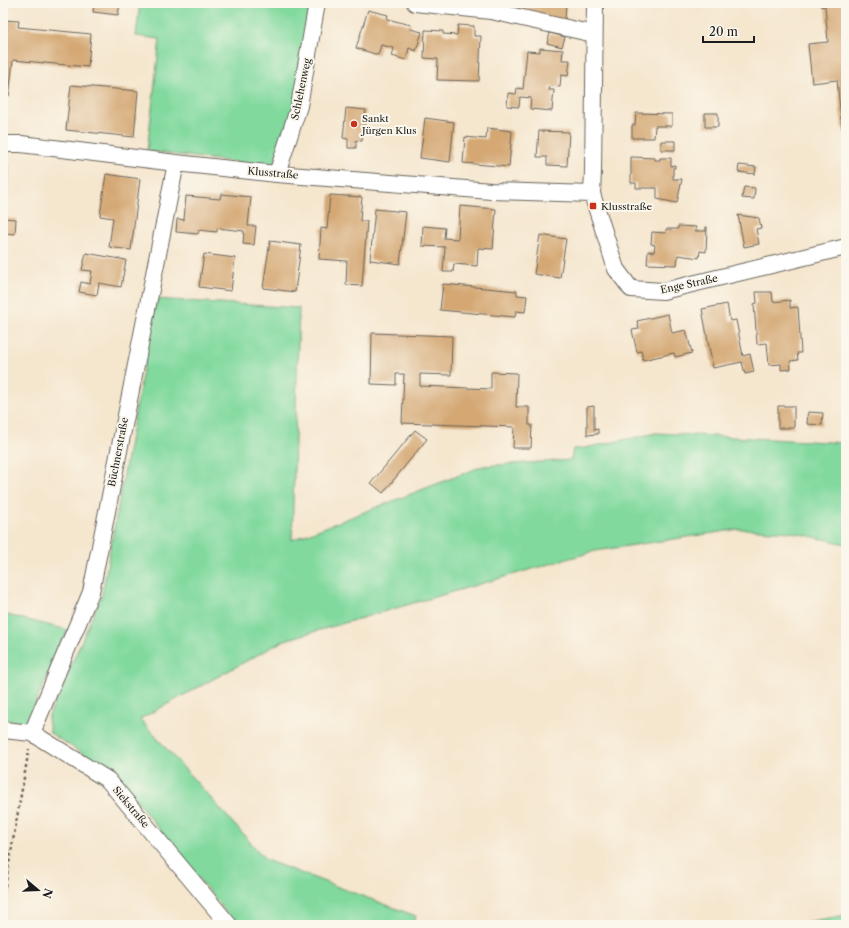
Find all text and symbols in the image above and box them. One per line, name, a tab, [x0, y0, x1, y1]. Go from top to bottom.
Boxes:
scale bar	[703, 18, 754, 44]
text: 20 m	[709, 24, 738, 39]
street label: Schlehenweg	[288, 56, 314, 121]
place label: Sankt Jürgen Klus	[360, 112, 417, 137]
marker: Sankt Jürgen Klus	[349, 119, 359, 129]
street label: Klusstraße	[247, 164, 299, 182]
place label: Klusstraße	[601, 200, 652, 213]
marker: Klusstraße	[588, 201, 598, 211]
street label: Enge Straße	[659, 272, 719, 296]
street label: Büchnerstraße	[105, 416, 131, 488]
street label: Siekstraße	[110, 784, 152, 831]
north arrow	[18, 870, 58, 910]
text: N	[39, 886, 56, 900]

